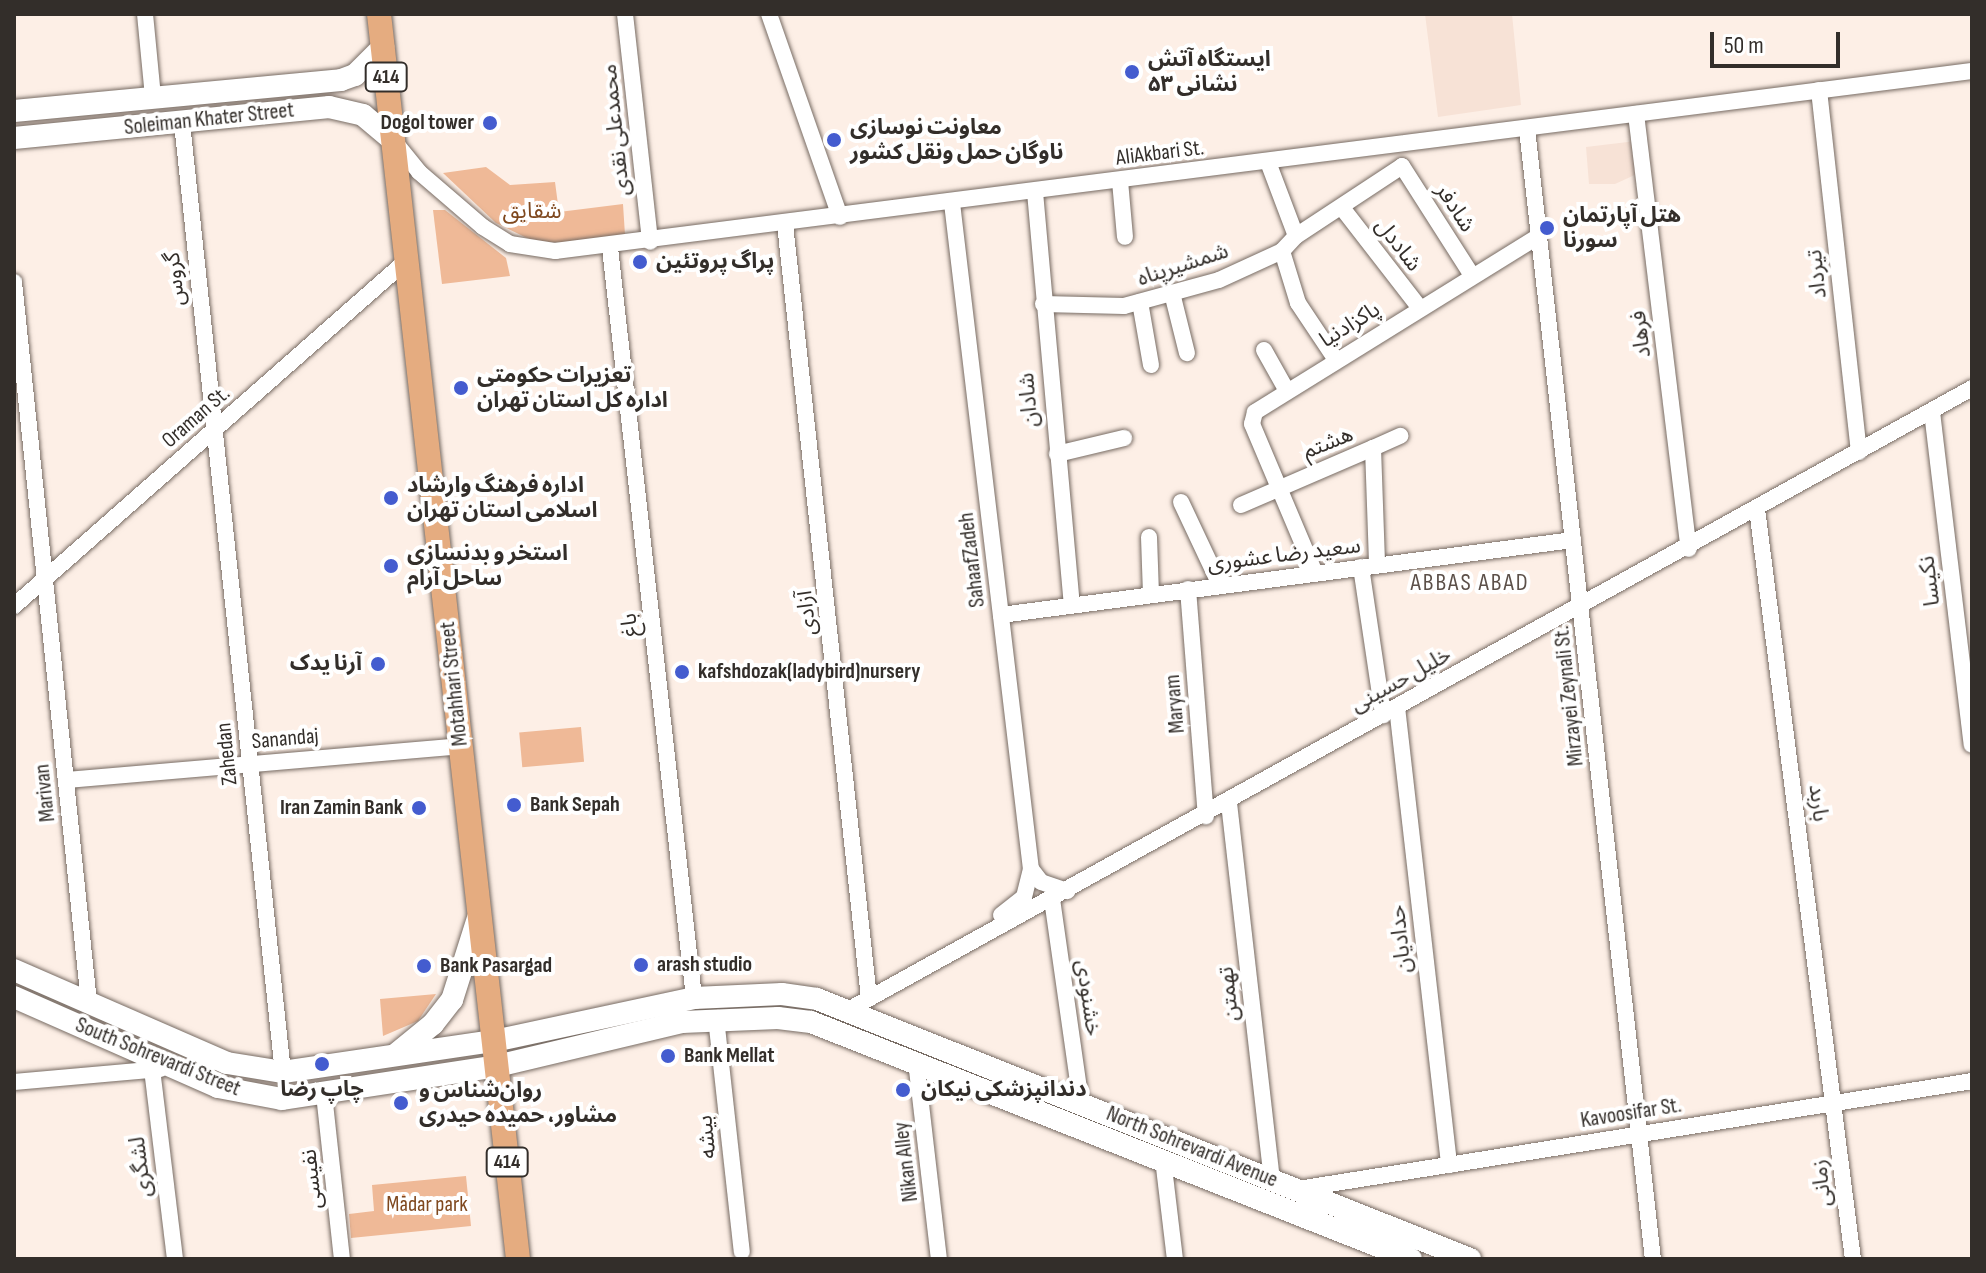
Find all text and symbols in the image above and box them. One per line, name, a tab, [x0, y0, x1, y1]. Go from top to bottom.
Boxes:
scale bar	[1714, 16, 1844, 66]
text: 50 m	[1724, 31, 1764, 60]
place label: ایستگاه آتش نشانی ۵۳	[1148, 46, 1271, 98]
road number: 414	[364, 61, 408, 93]
street label: محمدعلی نقدی	[596, 63, 636, 197]
marker: ایستگاه آتش نشانی ۵۳	[1123, 63, 1141, 81]
street label: Soleiman Khater Street	[123, 97, 295, 141]
place label: Dogol tower	[380, 110, 474, 136]
marker: Dogol tower	[481, 114, 499, 132]
place label: معاونت نوسازی ناوگان حمل ونقل کشور	[850, 114, 1063, 166]
marker: معاونت نوسازی ناوگان حمل ونقل کشور	[825, 131, 843, 149]
street label: AliAkbari St.	[1114, 135, 1206, 171]
street label: شادفر	[1430, 179, 1480, 237]
park label: شقایق	[503, 199, 561, 225]
place label: هتل آپارتمان سورنا	[1563, 202, 1681, 254]
street label: شاددل	[1369, 213, 1427, 277]
marker: هتل آپارتمان سورنا	[1538, 219, 1556, 237]
street label: شمشیرپناه	[1134, 238, 1232, 292]
street label: تیرداد	[1801, 248, 1833, 300]
place label: پراگ پروتئین	[656, 249, 774, 275]
street label: گروس	[159, 251, 191, 307]
marker: پراگ پروتئین	[631, 253, 649, 271]
street label: پاکزادنیا	[1315, 296, 1385, 354]
street label: فرهاد	[1625, 309, 1657, 359]
place label: تعزیرات حکومتی اداره کل استان تهران	[477, 362, 668, 414]
street label: شادان	[1013, 372, 1045, 428]
marker: تعزیرات حکومتی اداره کل استان تهران	[452, 379, 470, 397]
street label: Oraman St.	[157, 380, 235, 454]
street label: هشتم	[1299, 421, 1357, 465]
place label: اداره فرهنگ وارشاد اسلامی استان تهران	[407, 472, 597, 524]
marker: اداره فرهنگ وارشاد اسلامی استان تهران	[382, 489, 400, 507]
street label: SahaafZadeh	[953, 511, 991, 609]
street label: سعید رضا عشوری	[1206, 532, 1362, 578]
place label: استخر و بدنسازی ساحل آرام	[407, 540, 568, 592]
street label: نکیسا	[1914, 554, 1946, 608]
marker: استخر و بدنسازی ساحل آرام	[382, 557, 400, 575]
district label: ABBAS ABAD	[1411, 569, 1529, 597]
street label: آزادی	[792, 589, 822, 637]
street label: باغ	[616, 612, 644, 638]
street label: Motahhari Street	[434, 621, 474, 747]
street label: Mirzayei Zeynali St.	[1549, 625, 1589, 767]
street label: خلیل حسینی	[1346, 642, 1456, 718]
place label: آرنا یدک	[290, 651, 362, 677]
marker: آرنا یدک	[369, 655, 387, 673]
place label: kafshdozak(ladybird)nursery	[698, 659, 920, 685]
marker: kafshdozak(ladybird)nursery	[673, 663, 691, 681]
street label: Maryam	[1159, 674, 1191, 734]
street label: Zahedan	[211, 721, 243, 787]
street label: Sanandaj	[251, 723, 319, 755]
street label: Marivan	[29, 763, 61, 823]
street label: باربد	[1803, 783, 1833, 823]
place label: Bank Sepah	[530, 792, 620, 818]
place label: Iran Zamin Bank	[280, 795, 403, 821]
marker: Bank Sepah	[505, 796, 523, 814]
marker: Iran Zamin Bank	[410, 799, 428, 817]
street label: حدادیان	[1384, 904, 1418, 974]
place label: arash studio	[657, 952, 752, 978]
place label: Bank Pasargad	[440, 953, 552, 979]
marker: arash studio	[632, 956, 650, 974]
marker: Bank Pasargad	[415, 957, 433, 975]
street label: خشنودی	[1070, 958, 1106, 1038]
street label: تهمتن	[1213, 965, 1245, 1023]
street label: South Sohrevardi Street	[72, 1012, 244, 1102]
place label: Bank Mellat	[684, 1043, 775, 1069]
marker: Bank Mellat	[659, 1047, 677, 1065]
marker: چاپ رضا	[313, 1055, 331, 1073]
place label: چاپ رضا	[280, 1077, 364, 1103]
place label: روان‌شناس و مشاور، حمیده حیدری	[419, 1077, 617, 1128]
place label: دندانپزشکی نیکان	[921, 1077, 1087, 1103]
marker: دندانپزشکی نیکان	[892, 1079, 914, 1101]
marker: روان‌شناس و مشاور، حمیده حیدری	[390, 1092, 412, 1114]
street label: Kavoosifar St.	[1579, 1092, 1683, 1134]
street label: North Sohrevardi Avenue	[1103, 1101, 1281, 1193]
street label: بیشه	[692, 1114, 722, 1160]
street label: Nikan Alley	[888, 1121, 924, 1203]
street label: لشگری	[124, 1135, 158, 1199]
road number: 414	[485, 1146, 529, 1178]
street label: نفیسی	[296, 1148, 328, 1210]
street label: زمانی	[1806, 1158, 1838, 1208]
park label: Mādar park	[386, 1192, 468, 1218]

